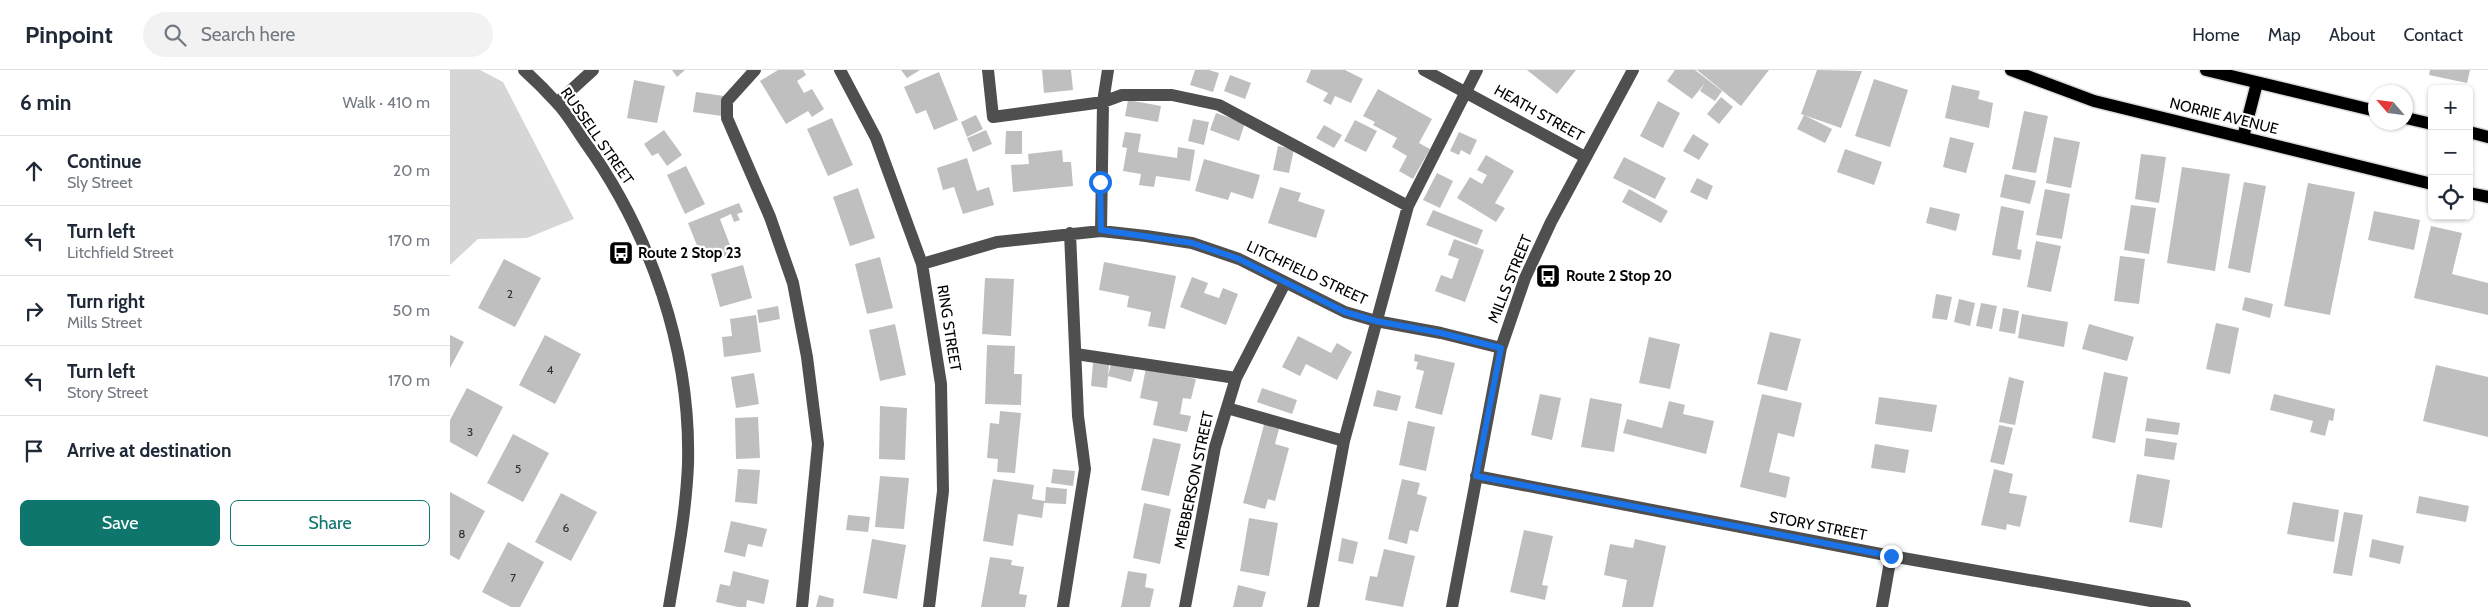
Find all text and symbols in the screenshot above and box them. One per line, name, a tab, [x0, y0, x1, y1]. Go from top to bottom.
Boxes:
search box	[143, 12, 493, 57]
text: Pinpoint	[25, 20, 113, 49]
icon: search	[161, 21, 189, 49]
text: Search here	[201, 23, 295, 46]
text: Home	[2192, 24, 2240, 46]
text: Map	[2268, 24, 2301, 46]
text: About	[2329, 24, 2375, 46]
text: Contact	[2403, 24, 2463, 46]
street label: HEATH STREET	[1491, 81, 1587, 145]
street label: RUSSELL STREET	[557, 84, 637, 188]
north arrow	[2368, 85, 2413, 130]
map controls	[2428, 85, 2473, 220]
button: +	[2428, 85, 2473, 130]
text: 6 min	[20, 90, 71, 115]
text: Walk · 410 m	[343, 93, 430, 112]
street label: NORRIE AVENUE	[2168, 94, 2280, 138]
button: −	[2428, 130, 2473, 175]
text: Continue	[67, 150, 141, 173]
icon: ahead	[20, 157, 48, 185]
text: 20 m	[393, 161, 430, 180]
route start	[1089, 171, 1112, 194]
text: Sly Street	[67, 173, 133, 192]
button: locate	[2428, 175, 2473, 220]
text: Turn left	[67, 220, 135, 243]
icon: left	[20, 227, 48, 255]
text: 170 m	[388, 231, 430, 250]
street label: MILLS STREET	[1484, 232, 1536, 326]
street label: LITCHFIELD STREET	[1244, 237, 1370, 309]
bus stop icon: Route 2 Stop 23	[608, 240, 634, 266]
text: Litchfield Street	[67, 243, 174, 262]
place label: Route 2 Stop 23	[638, 244, 742, 262]
bus stop icon: Route 2 Stop 20	[1535, 263, 1561, 289]
place label: Route 2 Stop 20	[1566, 267, 1672, 285]
street label: RING STREET	[933, 283, 965, 373]
house number: 2	[507, 286, 513, 301]
text: Turn right	[67, 290, 145, 313]
icon: right	[20, 297, 48, 325]
text: 50 m	[393, 301, 430, 320]
text: Mills Street	[67, 313, 142, 332]
text: Turn left	[67, 360, 135, 383]
house number: 4	[547, 362, 554, 377]
icon: left	[20, 367, 48, 395]
text: 170 m	[388, 371, 430, 390]
text: Story Street	[67, 383, 148, 402]
street label: MEBBERSON STREET	[1171, 409, 1217, 551]
house number: 3	[467, 424, 473, 439]
icon: arrive	[20, 437, 48, 465]
text: Arrive at destination	[67, 439, 231, 462]
house number: 5	[515, 461, 521, 476]
button: Save	[20, 500, 220, 546]
button: Share	[230, 500, 430, 546]
street label: STORY STREET	[1768, 508, 1868, 544]
house number: 6	[563, 520, 570, 535]
house number: 8	[458, 526, 466, 541]
route end	[1880, 545, 1903, 568]
house number: 7	[510, 570, 516, 585]

